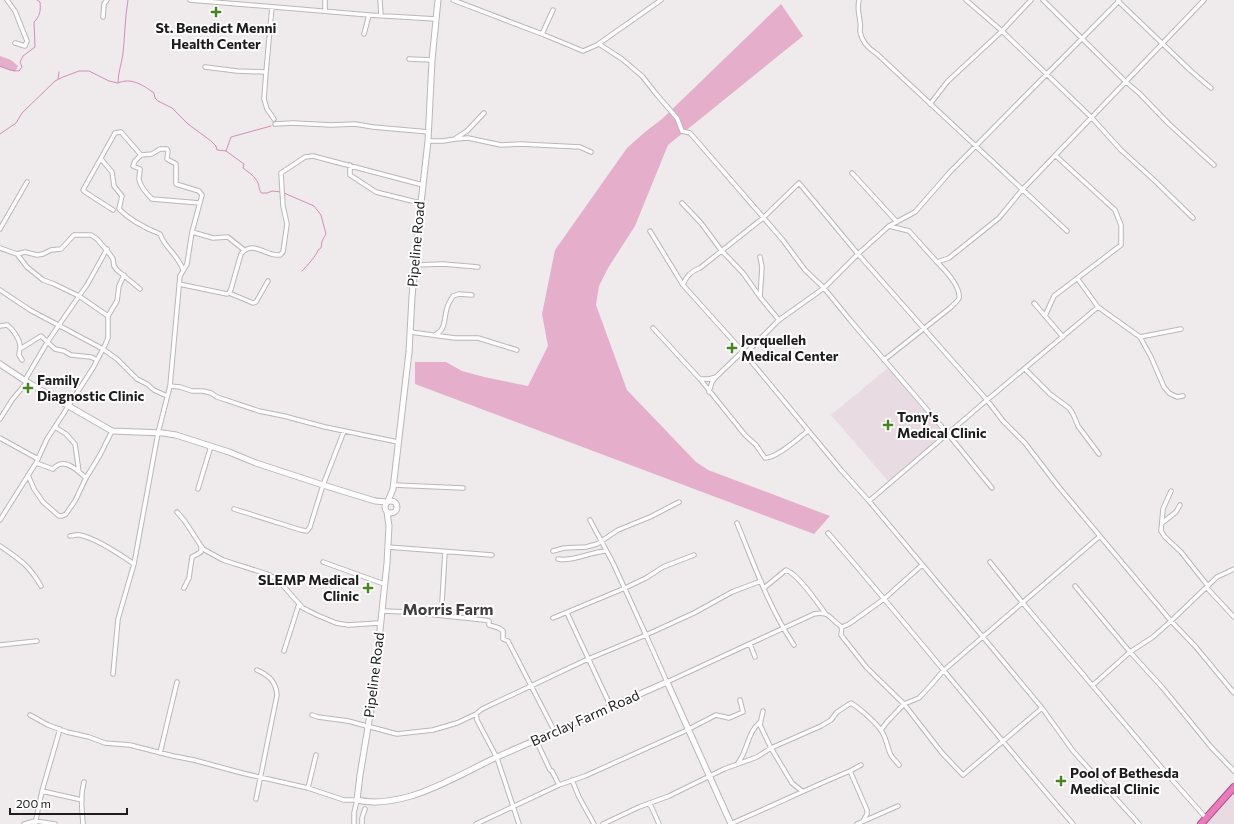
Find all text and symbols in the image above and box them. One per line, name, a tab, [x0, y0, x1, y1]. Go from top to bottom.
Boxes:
marker: St. Benedict Menni Health Center	[210, 6, 222, 18]
place label: St. Benedict Menni Health Center	[156, 19, 277, 52]
street label: Pipeline Road	[403, 200, 428, 288]
place label: Jorquelleh Medical Center	[741, 331, 839, 364]
marker: Jorquelleh Medical Center	[726, 342, 738, 354]
place label: Family Diagnostic Clinic	[37, 371, 145, 404]
marker: Family Diagnostic Clinic	[22, 382, 34, 394]
place label: Tony's Medical Clinic	[897, 408, 987, 441]
marker: Tony's Medical Clinic	[882, 419, 894, 431]
place label: SLEMP Medical Clinic	[258, 571, 359, 604]
marker: SLEMP Medical Clinic	[362, 582, 374, 594]
district label: Morris Farm	[403, 599, 494, 618]
street label: Pipeline Road	[360, 631, 387, 719]
street label: Barclay Farm Road	[528, 686, 642, 749]
place label: Pool of Bethesda Medical Clinic	[1070, 764, 1179, 797]
marker: Pool of Bethesda Medical Clinic	[1055, 775, 1067, 787]
scale bar	[10, 790, 127, 816]
text: 200 m	[16, 796, 51, 810]

